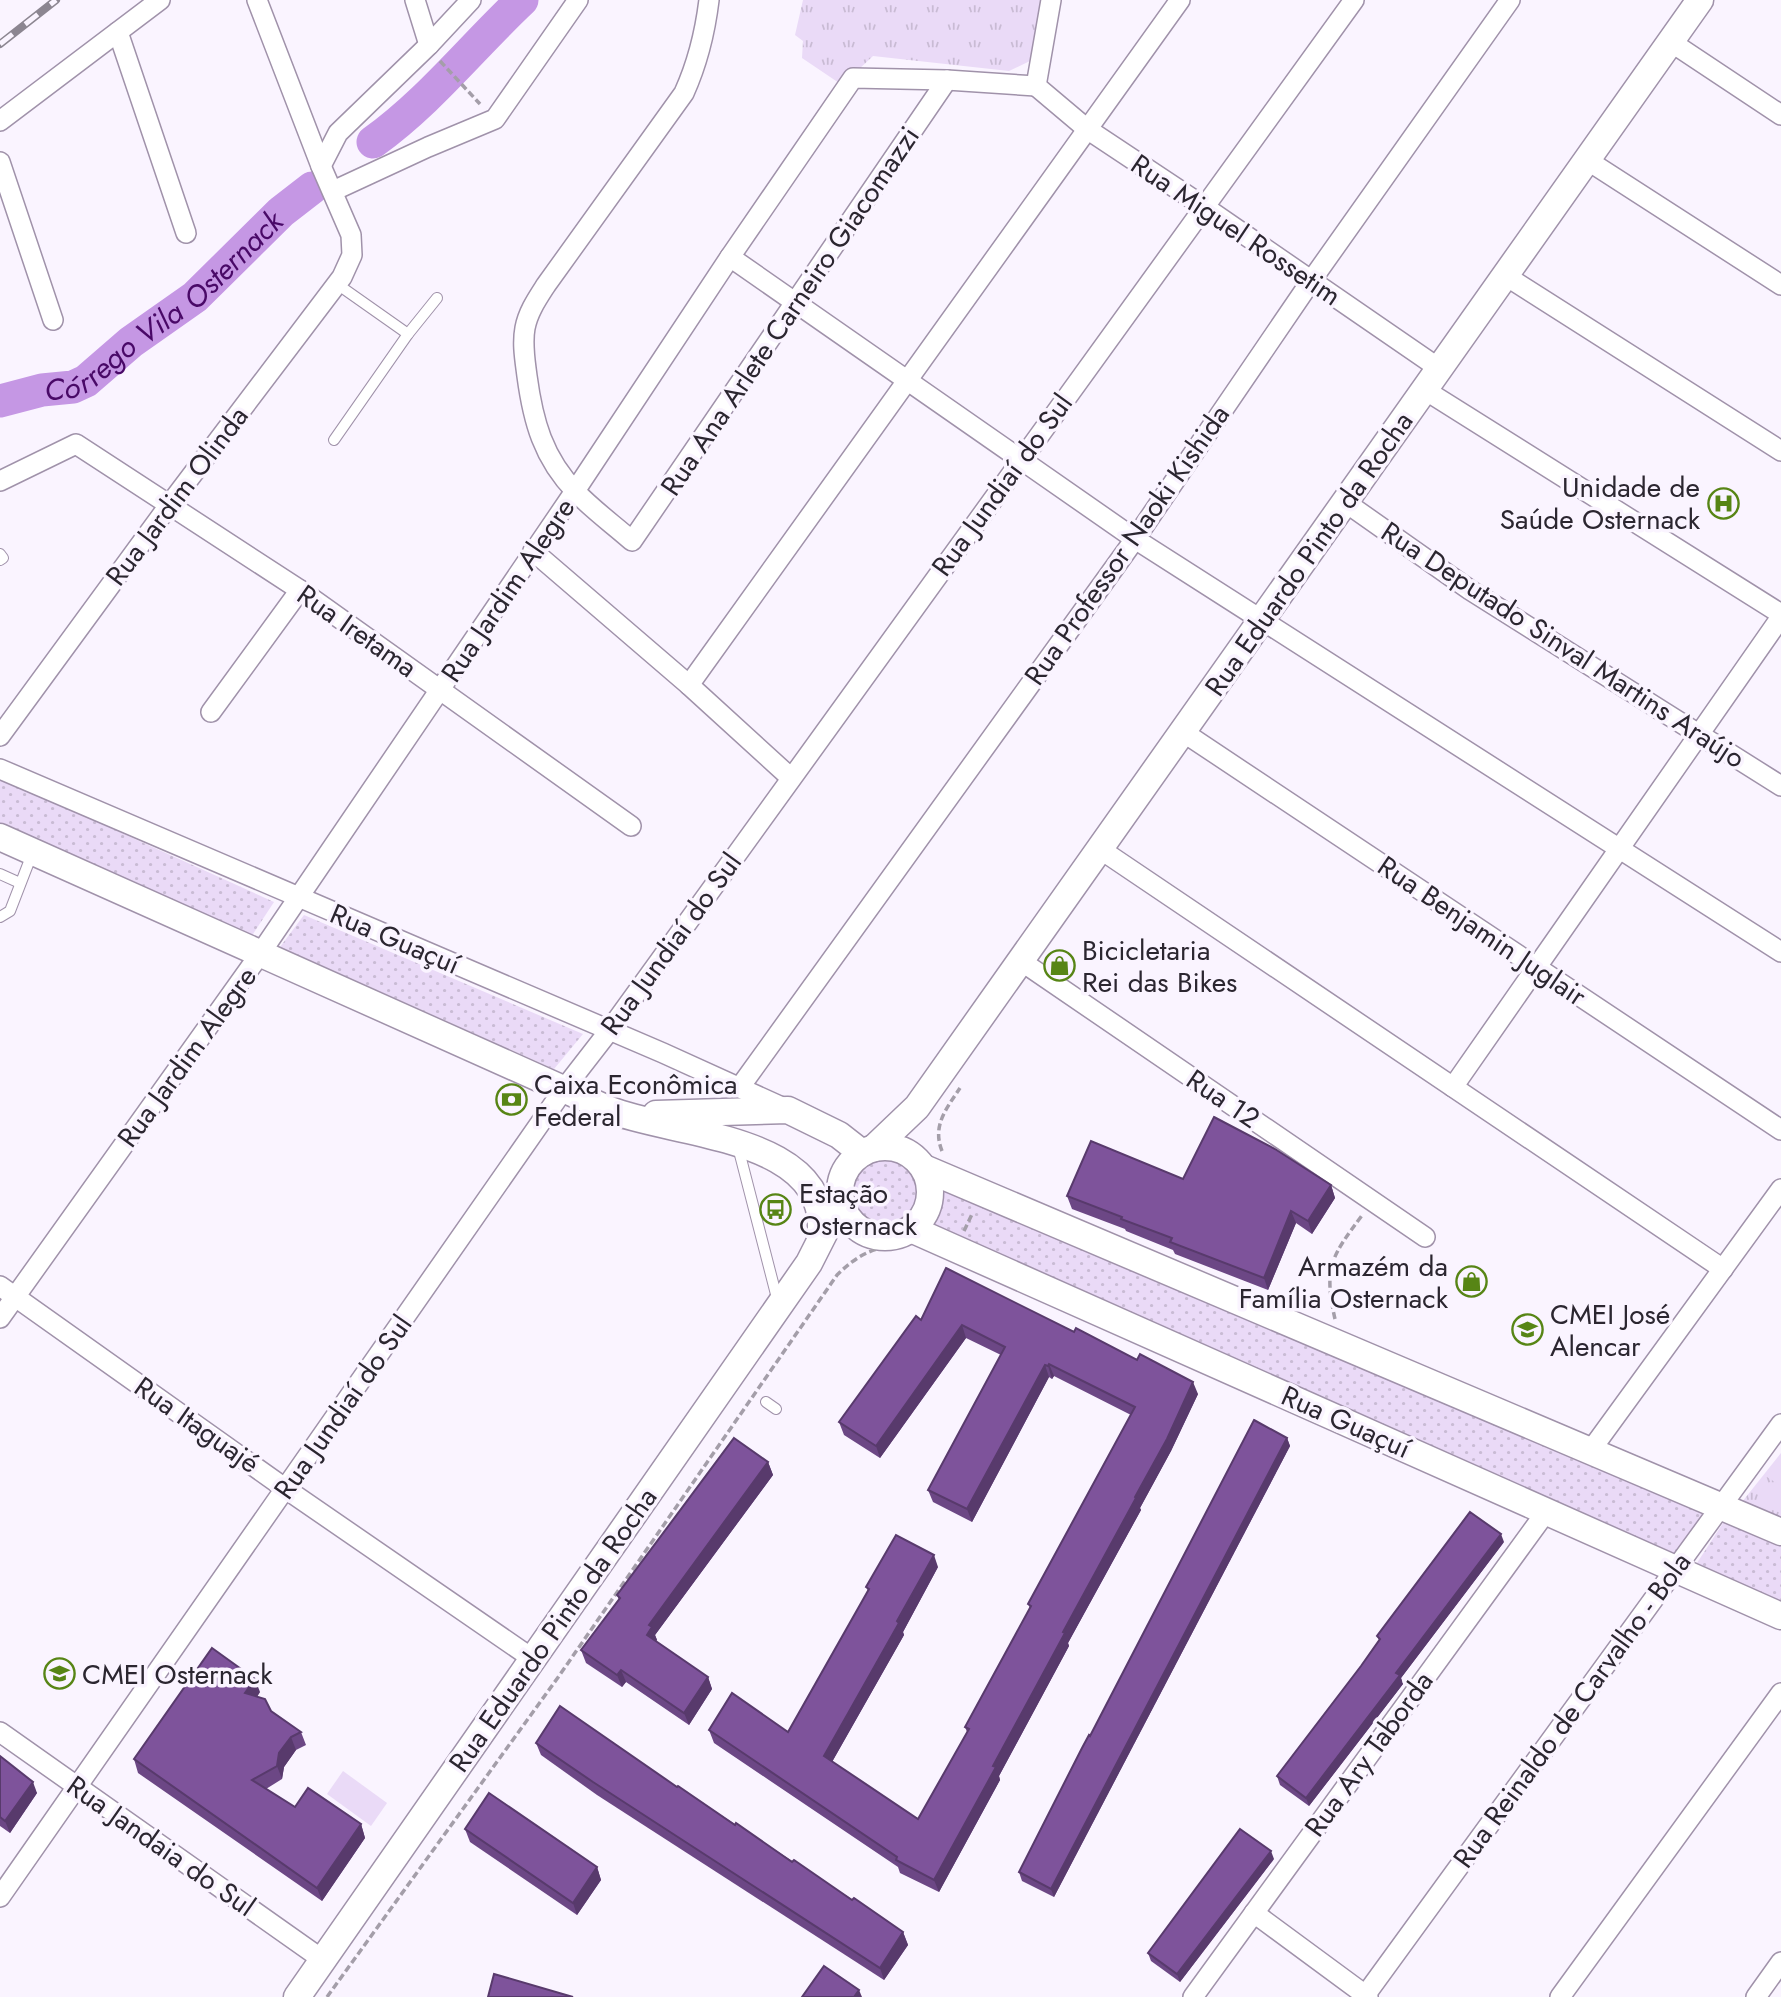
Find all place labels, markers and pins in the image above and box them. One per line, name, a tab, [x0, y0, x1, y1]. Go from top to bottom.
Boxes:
place label: Unidade de Saúde Osternack	[1500, 467, 1701, 540]
hospital icon: Unidade de Saúde Osternack	[1706, 486, 1740, 520]
place label: Bicicletaria Rei das Bikes	[1082, 930, 1237, 1003]
shop icon: Bicicletaria Rei das Bikes	[1042, 949, 1076, 983]
place label: Caixa Econômica Federal	[534, 1064, 738, 1137]
bank icon: Caixa Econômica Federal	[494, 1083, 528, 1117]
place label: Estação Osternack	[799, 1173, 918, 1246]
bus stop icon: Estação Osternack	[759, 1192, 793, 1226]
place label: Armazém da Família Osternack	[1239, 1246, 1449, 1319]
shop icon: Armazém da Família Osternack	[1454, 1265, 1488, 1299]
place label: CMEI José Alencar	[1550, 1294, 1670, 1367]
school or university icon: CMEI José Alencar	[1510, 1313, 1544, 1347]
place label: CMEI Osternack	[82, 1654, 273, 1695]
school or university icon: CMEI Osternack	[42, 1657, 76, 1691]

